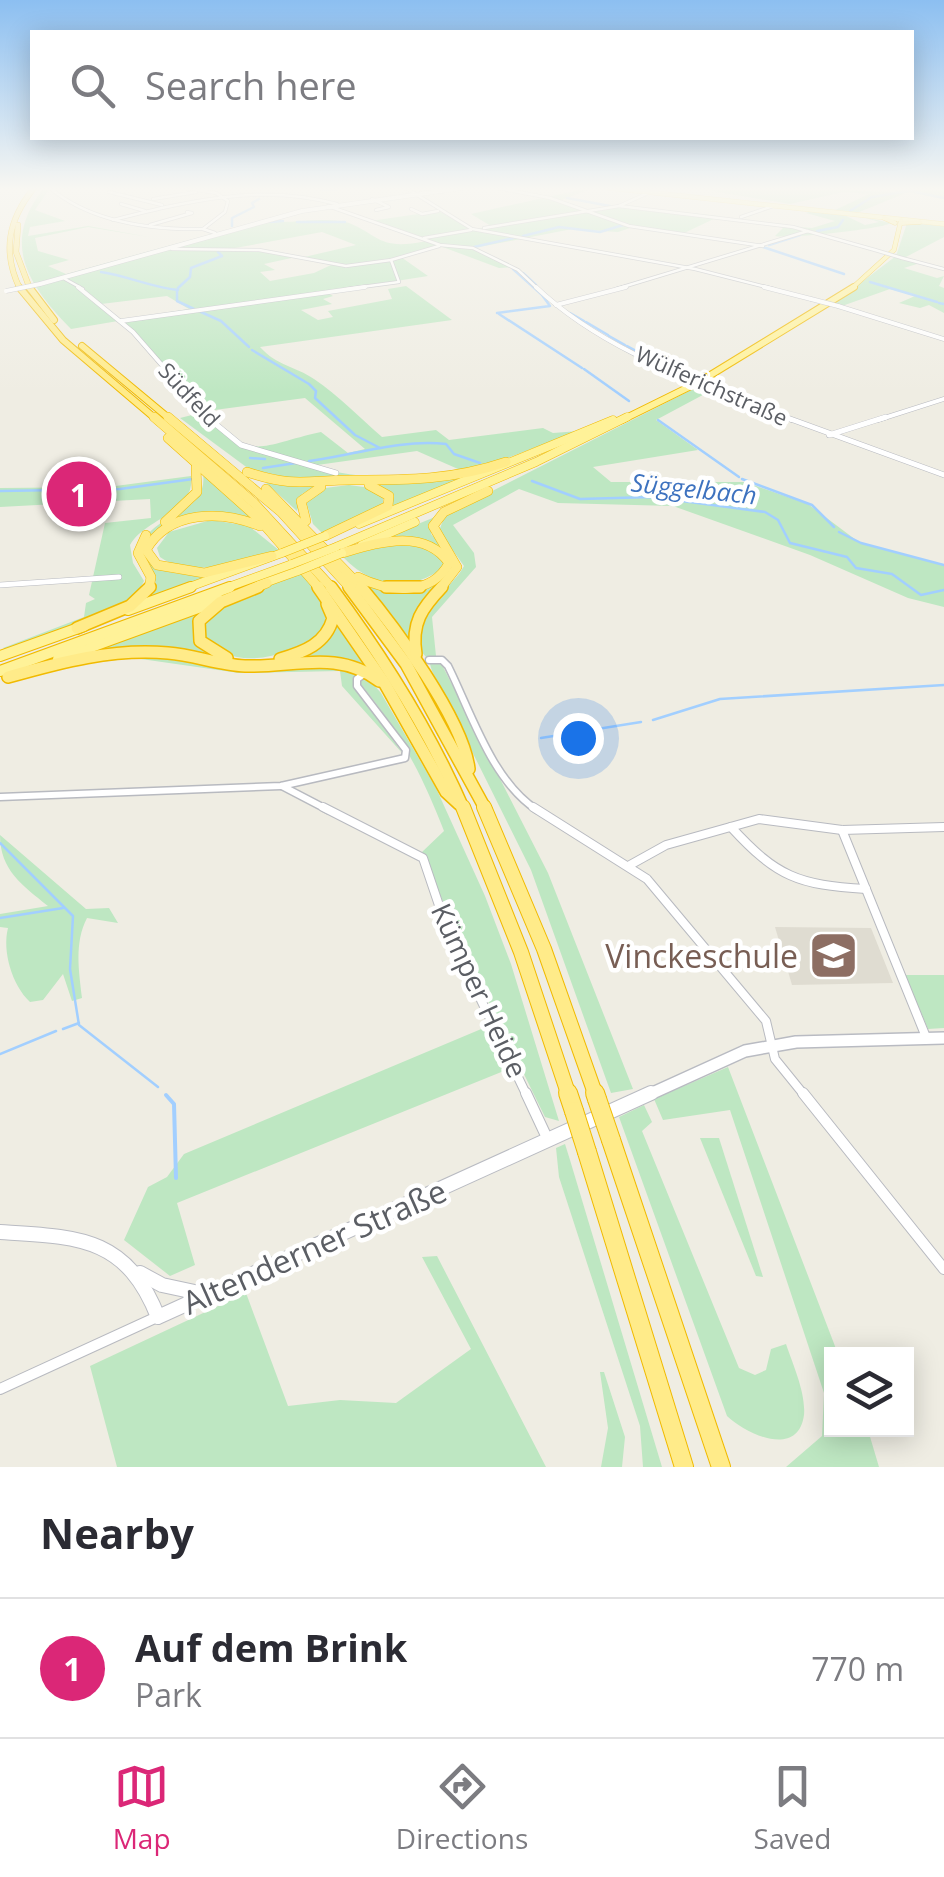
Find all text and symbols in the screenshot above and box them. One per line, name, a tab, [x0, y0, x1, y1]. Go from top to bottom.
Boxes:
search box	[30, 30, 914, 140]
icon: search	[65, 58, 120, 113]
text: Search here	[145, 59, 357, 111]
street label: Wülferichstraße	[631, 338, 793, 432]
street label: Südfeld	[153, 355, 227, 433]
pin: 1	[46, 456, 112, 532]
water label: Süggelbach	[630, 465, 758, 511]
your location	[553, 713, 604, 764]
street label: Kümper Heide	[423, 897, 537, 1083]
school or university icon: Vinckeschule	[807, 929, 859, 981]
place label: Vinckeschule	[605, 934, 798, 977]
street label: Altenderner Straße	[175, 1168, 453, 1324]
map controls	[824, 1347, 914, 1437]
button: layers	[824, 1347, 914, 1437]
text: Nearby	[40, 1504, 194, 1561]
text: Auf dem Brink	[135, 1621, 407, 1673]
text: 1	[63, 1647, 82, 1690]
text: 770 m	[811, 1647, 904, 1690]
text: Park	[135, 1673, 202, 1716]
tab: Map	[113, 1759, 171, 1857]
tab: Directions	[396, 1759, 528, 1857]
tab: Saved	[754, 1759, 831, 1857]

